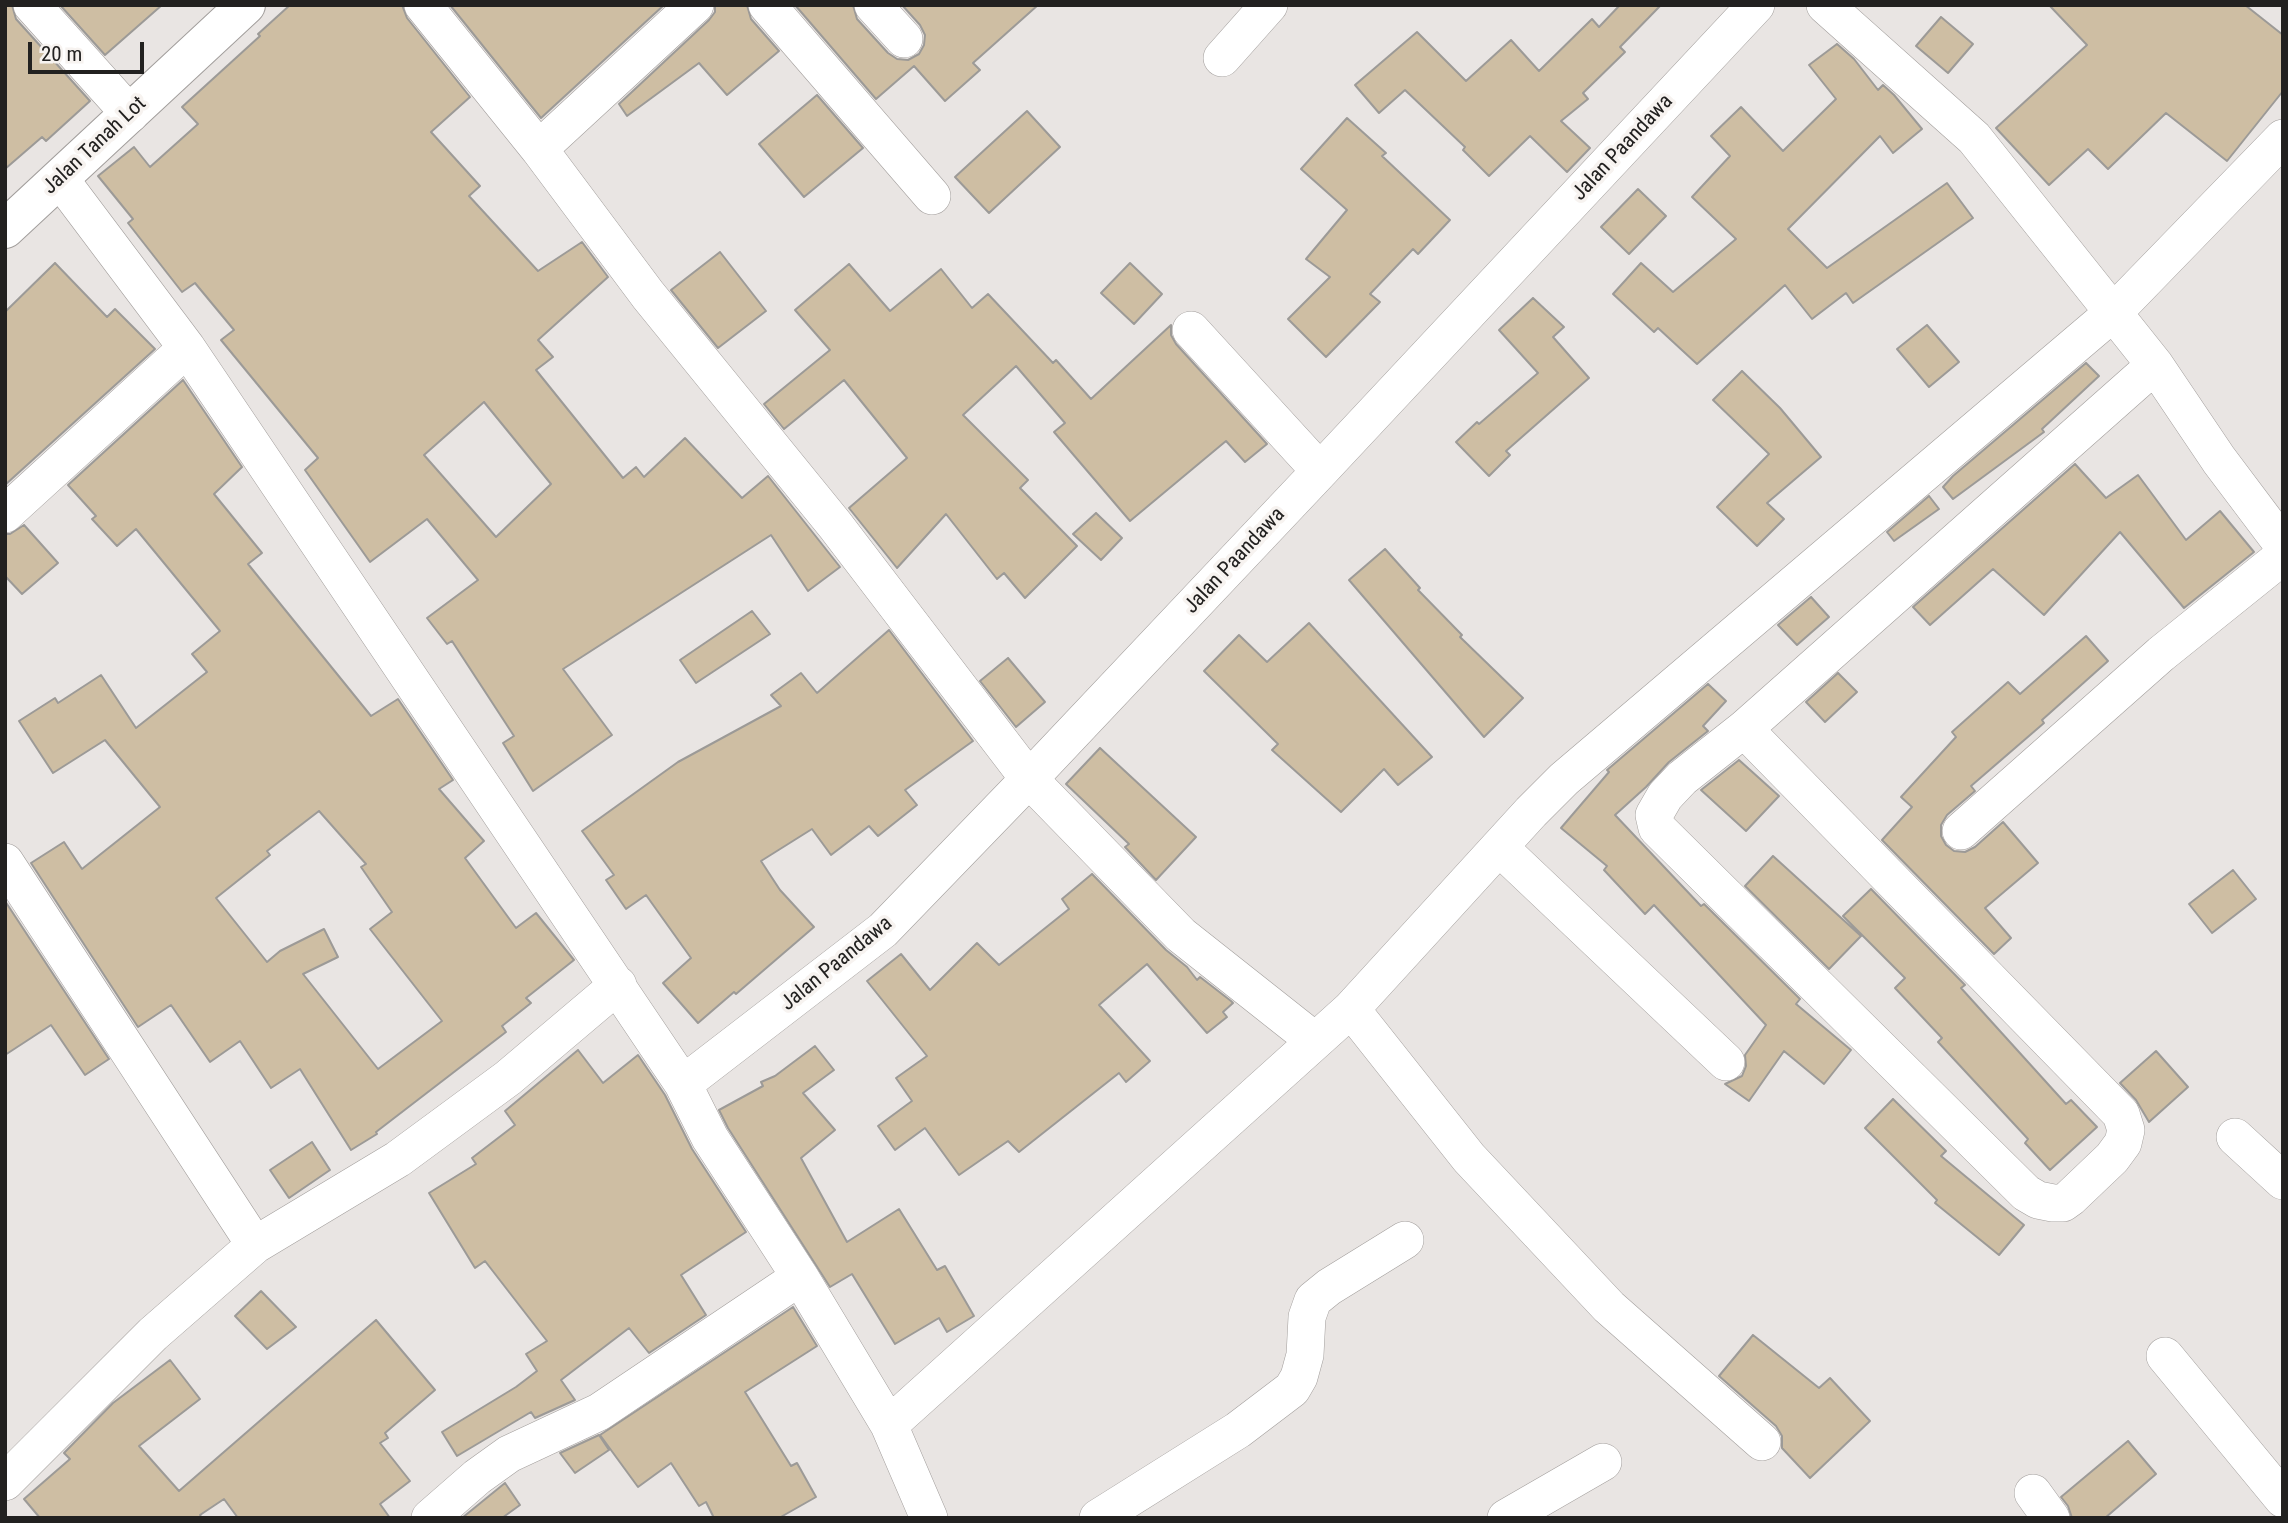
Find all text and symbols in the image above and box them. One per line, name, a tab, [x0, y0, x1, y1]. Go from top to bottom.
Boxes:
scale bar	[32, 28, 147, 72]
text: 20 m	[41, 42, 82, 66]
street label: Jalan Paandawa	[1567, 90, 1679, 206]
street label: Jalan Tanah Lot	[38, 92, 152, 200]
street label: Jalan Paandawa	[1179, 503, 1291, 619]
street label: Jalan Paandawa	[776, 911, 898, 1017]

